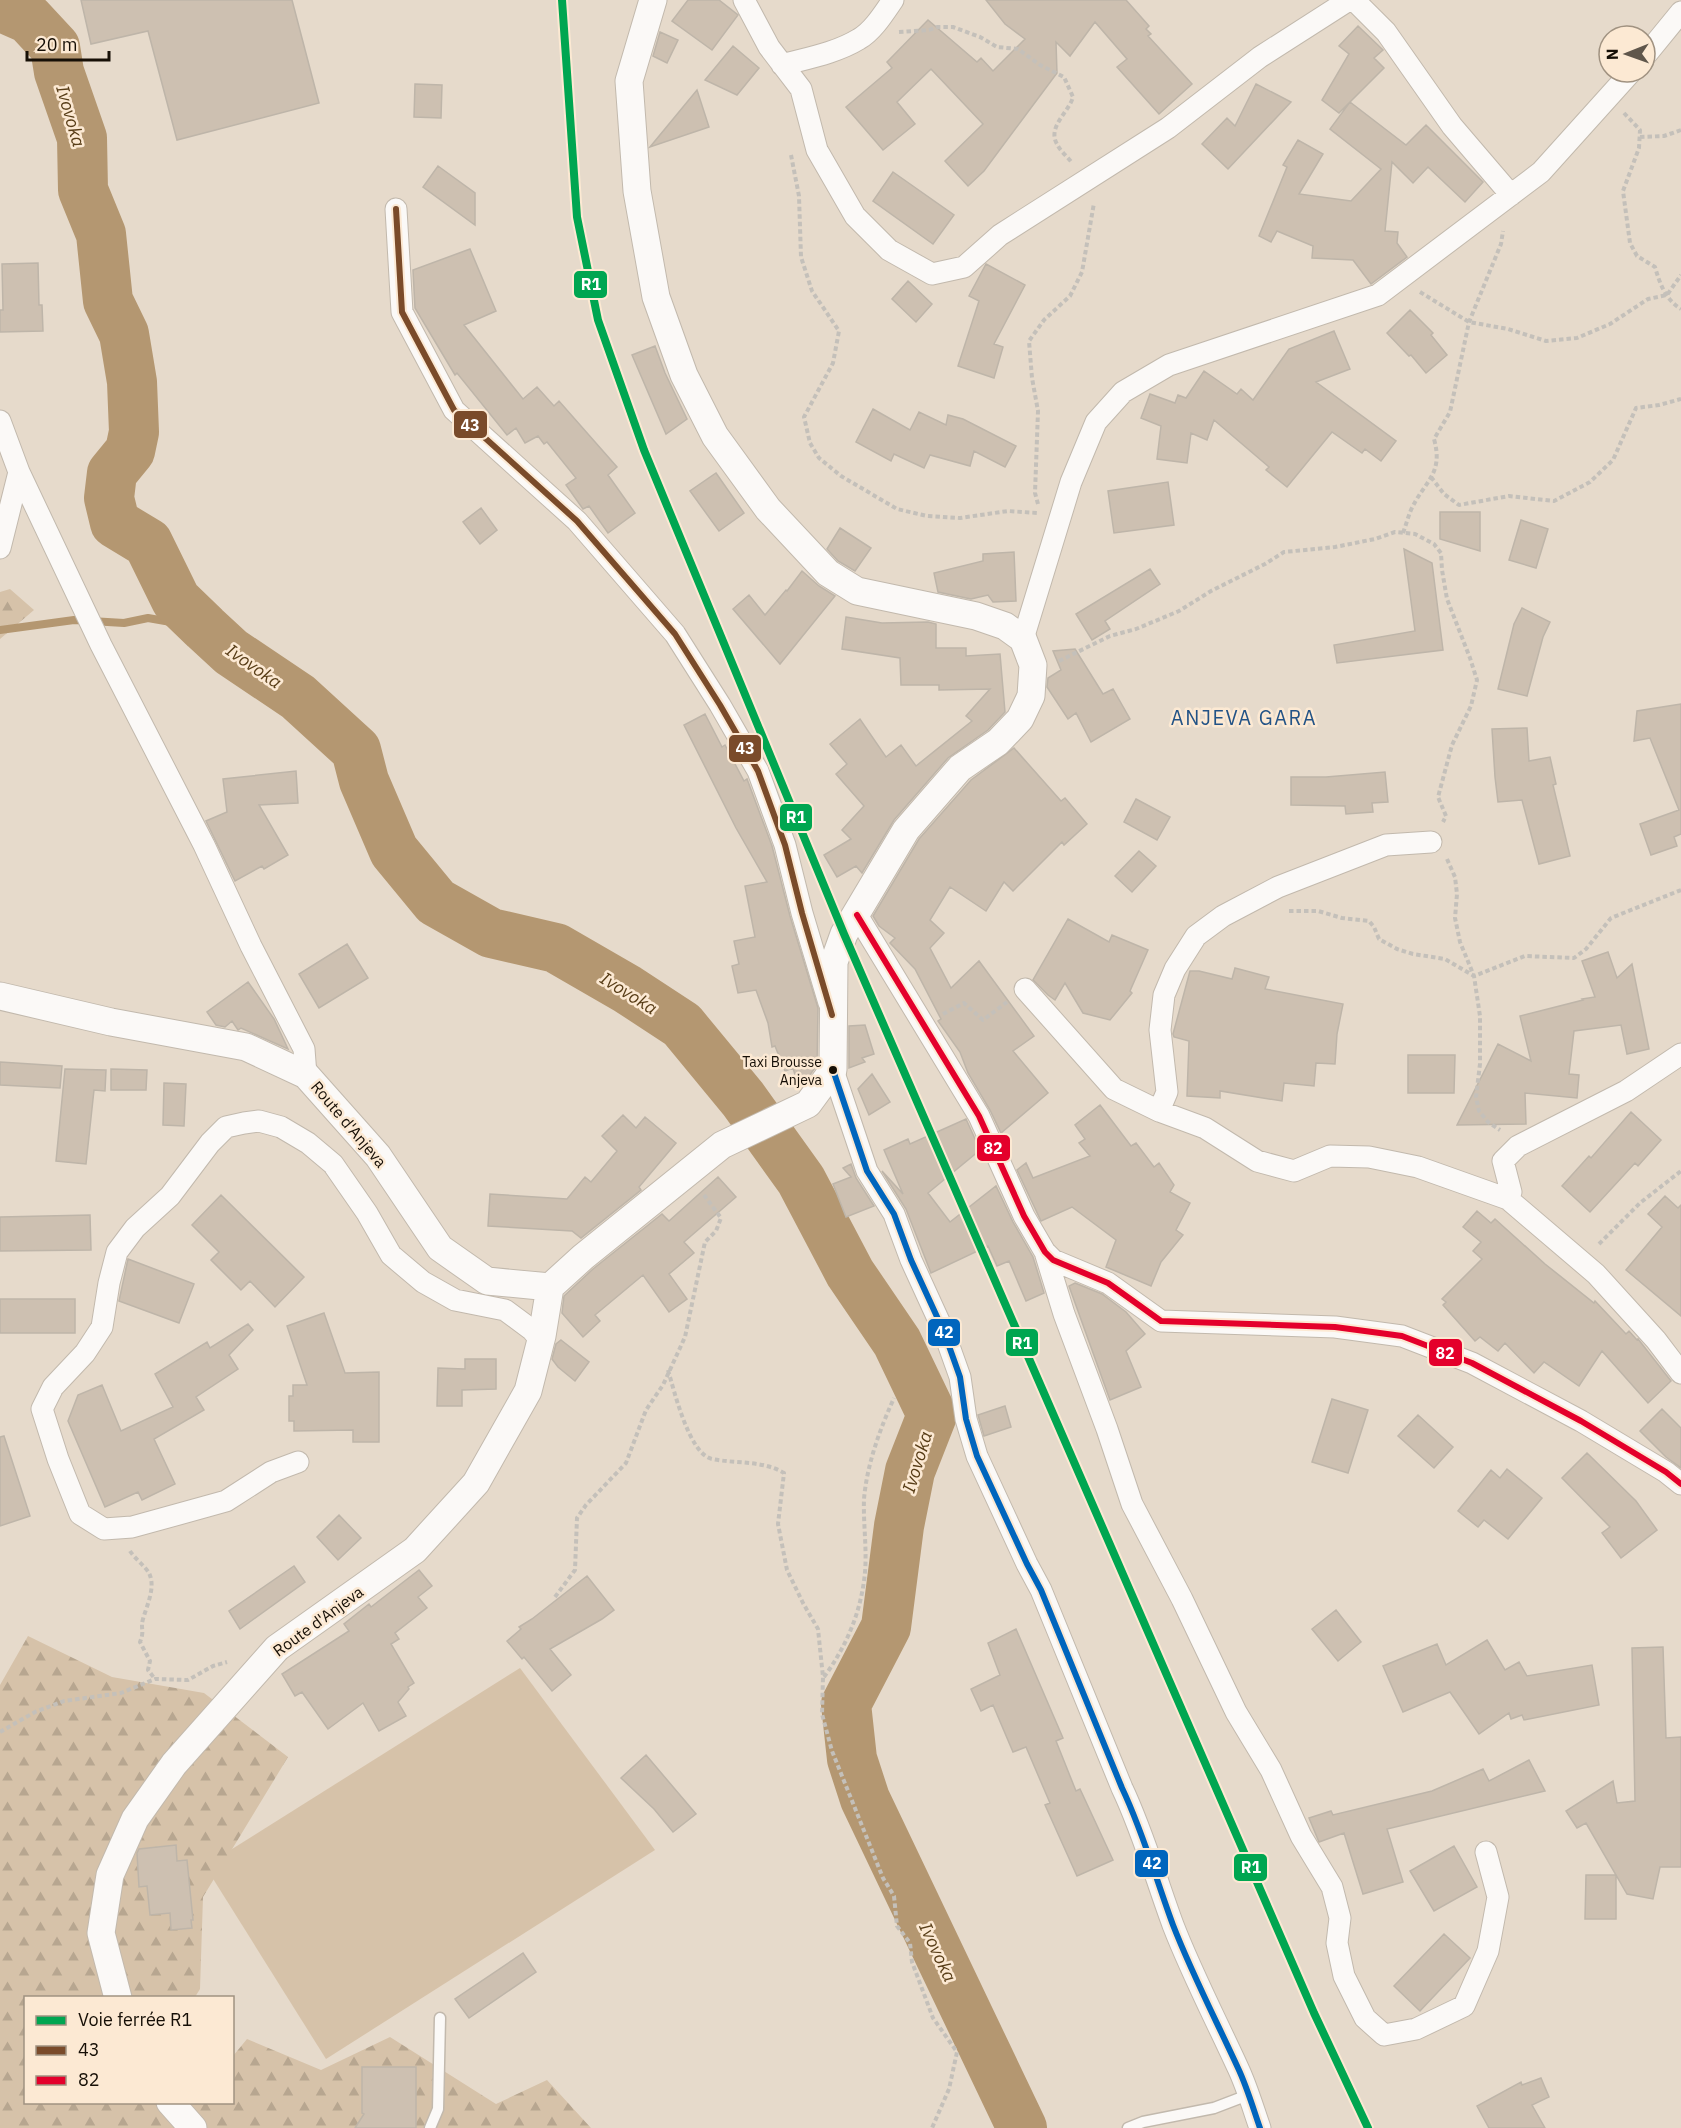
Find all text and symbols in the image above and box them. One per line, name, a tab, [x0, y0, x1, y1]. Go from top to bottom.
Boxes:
scale bar	[27, 24, 110, 62]
north arrow	[1597, 24, 1657, 84]
text: 20 m	[36, 33, 78, 56]
text: N	[1602, 48, 1622, 60]
water label: Ivovoka	[51, 83, 91, 149]
line badge: R1	[573, 270, 608, 299]
text: R1	[581, 274, 602, 294]
line badge: 43	[453, 410, 488, 439]
text: 43	[460, 415, 480, 435]
water label: Ivovoka	[222, 639, 286, 693]
district label: ANJEVA GARA	[1171, 704, 1317, 731]
line badge: 43	[728, 734, 762, 763]
text: 43	[735, 738, 755, 758]
line badge: R1	[779, 803, 813, 832]
text: R1	[786, 807, 807, 827]
water label: Ivovoka	[596, 967, 662, 1019]
place label: Taxi Brousse Anjeva	[742, 1053, 823, 1089]
marker: Taxi Brousse Anjeva	[827, 1064, 839, 1076]
street label: Route d'Anjeva	[307, 1077, 391, 1172]
line badge: 82	[976, 1134, 1011, 1162]
text: 82	[983, 1138, 1003, 1158]
line badge: 42	[927, 1318, 961, 1347]
text: 42	[934, 1322, 954, 1342]
line badge: R1	[1005, 1328, 1039, 1357]
text: R1	[1012, 1333, 1033, 1353]
line badge: 82	[1428, 1338, 1463, 1367]
text: 82	[1435, 1343, 1455, 1363]
water label: Ivovoka	[897, 1429, 937, 1495]
street label: Route d'Anjeva	[269, 1581, 367, 1660]
line badge: 42	[1134, 1849, 1169, 1878]
text: 42	[1142, 1853, 1162, 1873]
line badge: R1	[1233, 1853, 1268, 1882]
text: R1	[1241, 1857, 1262, 1877]
water label: Ivovoka	[914, 1919, 962, 1985]
legend	[24, 1996, 234, 2104]
text: Voie ferrée R1	[78, 2008, 192, 2031]
text: 43	[78, 2038, 100, 2061]
text: 82	[78, 2068, 100, 2091]

